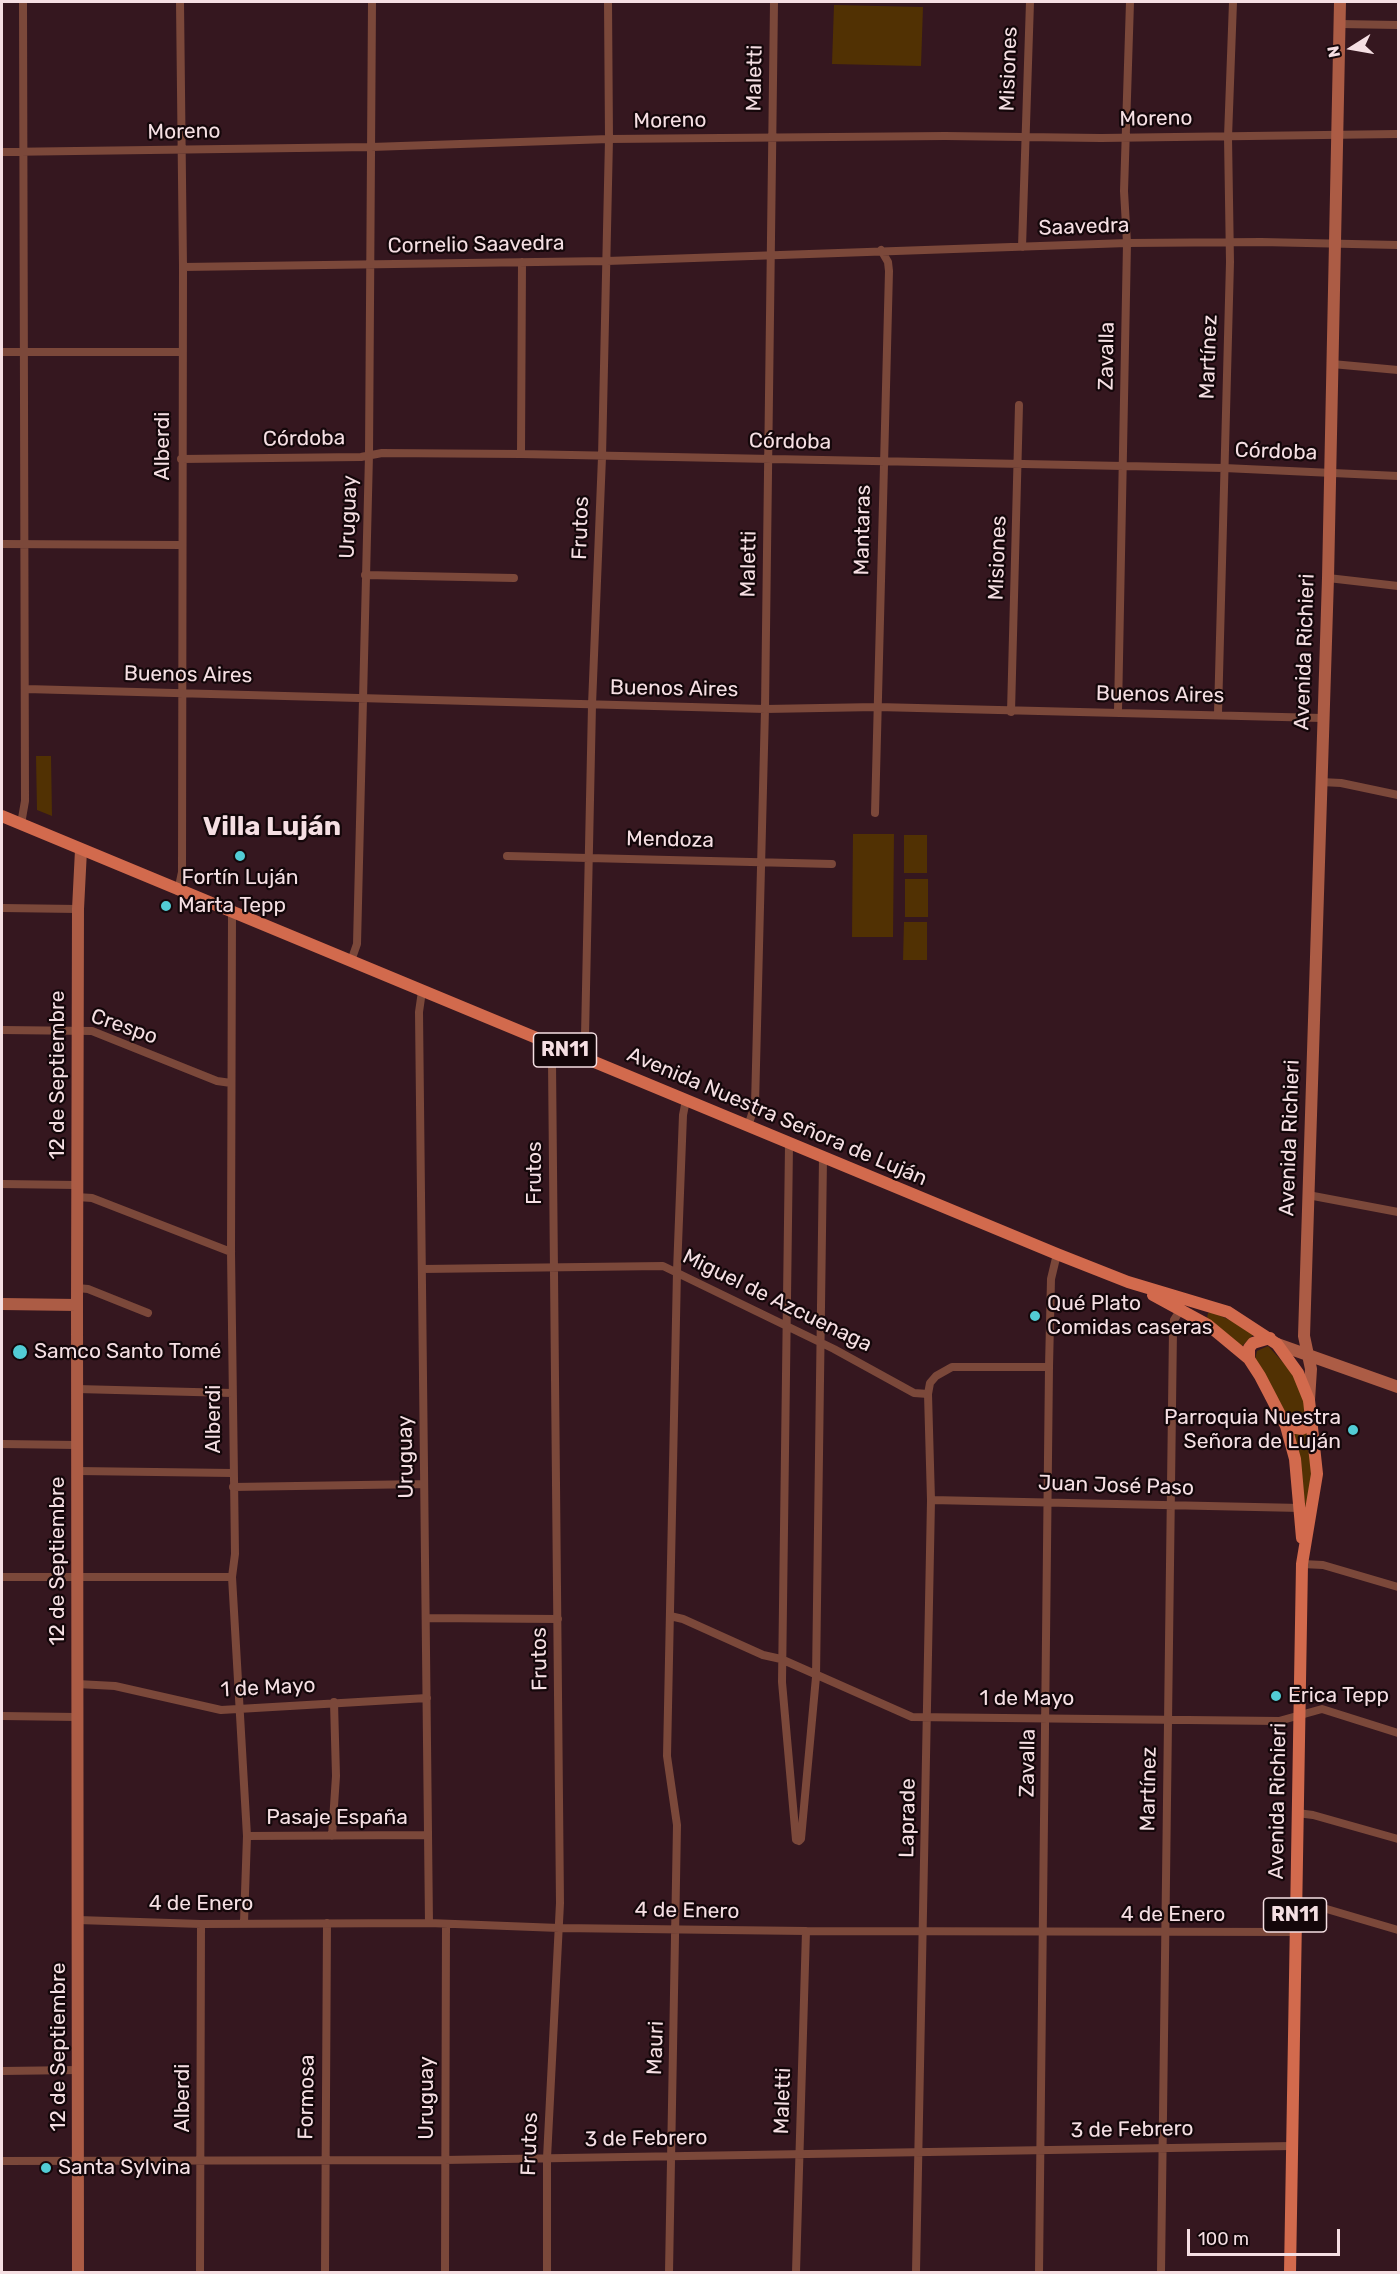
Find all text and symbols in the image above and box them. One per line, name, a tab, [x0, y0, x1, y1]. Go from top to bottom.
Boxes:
north arrow	[1322, 18, 1382, 78]
street label: Misiones	[995, 26, 1023, 112]
text: N	[1323, 44, 1344, 59]
street label: Maletti	[742, 45, 768, 111]
street label: Moreno	[1119, 106, 1193, 132]
street label: Moreno	[633, 108, 707, 134]
street label: Moreno	[147, 119, 221, 145]
street label: Saavedra	[1038, 213, 1130, 241]
street label: Cornelio Saavedra	[387, 231, 565, 259]
street label: Martínez	[1195, 314, 1223, 400]
street label: Zavalla	[1094, 321, 1120, 391]
street label: Alberdi	[150, 412, 176, 480]
street label: Córdoba	[263, 426, 345, 452]
street label: Córdoba	[749, 429, 831, 455]
street label: Córdoba	[1234, 438, 1318, 466]
street label: Uruguay	[335, 475, 363, 559]
street label: Mantaras	[850, 484, 876, 576]
street label: Frutos	[567, 496, 595, 560]
street label: Misiones	[984, 515, 1012, 601]
street label: Maletti	[736, 531, 762, 597]
street label: Avenida Richieri	[1290, 573, 1320, 731]
street label: Buenos Aires	[124, 661, 252, 689]
street label: Buenos Aires	[610, 675, 738, 703]
street label: Buenos Aires	[1096, 681, 1224, 709]
district label: Villa Luján	[203, 811, 341, 843]
street label: Mendoza	[626, 827, 714, 853]
marker: Fortín Luján	[233, 849, 247, 863]
place label: Fortín Luján	[181, 865, 299, 891]
place label: Marta Tepp	[178, 893, 286, 919]
marker: Marta Tepp	[159, 899, 173, 913]
street label: 12 de Septiembre	[45, 991, 71, 1159]
street label: Crespo	[87, 1004, 161, 1050]
road number: RN11	[534, 1033, 596, 1067]
street label: Avenida Nuestra Señora de Luján	[623, 1042, 931, 1192]
street label: Avenida Richieri	[1275, 1059, 1305, 1217]
street label: Frutos	[522, 1141, 548, 1205]
street label: Miguel de Azcuenaga	[678, 1244, 876, 1358]
place label: Qué Plato Comidas caseras	[1047, 1291, 1212, 1341]
marker: Qué Plato Comidas caseras	[1028, 1309, 1042, 1323]
place label: Samco Santo Tomé	[34, 1339, 221, 1365]
marker: Samco Santo Tomé	[11, 1343, 29, 1361]
street label: Alberdi	[201, 1385, 227, 1453]
place label: Parroquia Nuestra Señora de Luján	[1164, 1405, 1341, 1455]
street label: Uruguay	[393, 1415, 419, 1499]
marker: Parroquia Nuestra Señora de Luján	[1346, 1423, 1360, 1437]
street label: Juan José Paso	[1038, 1471, 1194, 1501]
street label: 12 de Septiembre	[45, 1477, 71, 1645]
street label: Frutos	[527, 1627, 553, 1691]
street label: 1 de Mayo	[220, 1673, 316, 1703]
place label: Erica Tepp	[1288, 1683, 1389, 1709]
street label: 1 de Mayo	[980, 1686, 1074, 1712]
marker: Erica Tepp	[1269, 1689, 1283, 1703]
street label: Avenida Richieri	[1264, 1722, 1292, 1880]
street label: Zavalla	[1015, 1728, 1041, 1798]
street label: Martínez	[1136, 1746, 1162, 1832]
street label: Laprade	[895, 1778, 921, 1858]
street label: Pasaje España	[266, 1805, 408, 1831]
street label: 4 de Enero	[149, 1891, 253, 1917]
street label: 4 de Enero	[634, 1897, 740, 1925]
road number: RN11	[1264, 1898, 1326, 1932]
street label: 4 de Enero	[1121, 1902, 1225, 1928]
street label: 12 de Septiembre	[46, 1963, 72, 2131]
street label: Mauri	[642, 2021, 670, 2075]
street label: Formosa	[294, 2054, 320, 2140]
street label: Uruguay	[414, 2056, 440, 2140]
street label: Alberdi	[170, 2064, 196, 2132]
street label: Maletti	[769, 2067, 797, 2135]
street label: Frutos	[516, 2112, 544, 2176]
street label: 3 de Febrero	[1070, 2116, 1194, 2144]
street label: 3 de Febrero	[584, 2125, 708, 2153]
place label: Santa Sylvina	[58, 2155, 191, 2181]
marker: Santa Sylvina	[39, 2161, 53, 2175]
scale bar	[1190, 2217, 1343, 2255]
text: 100 m	[1198, 2228, 1249, 2250]

